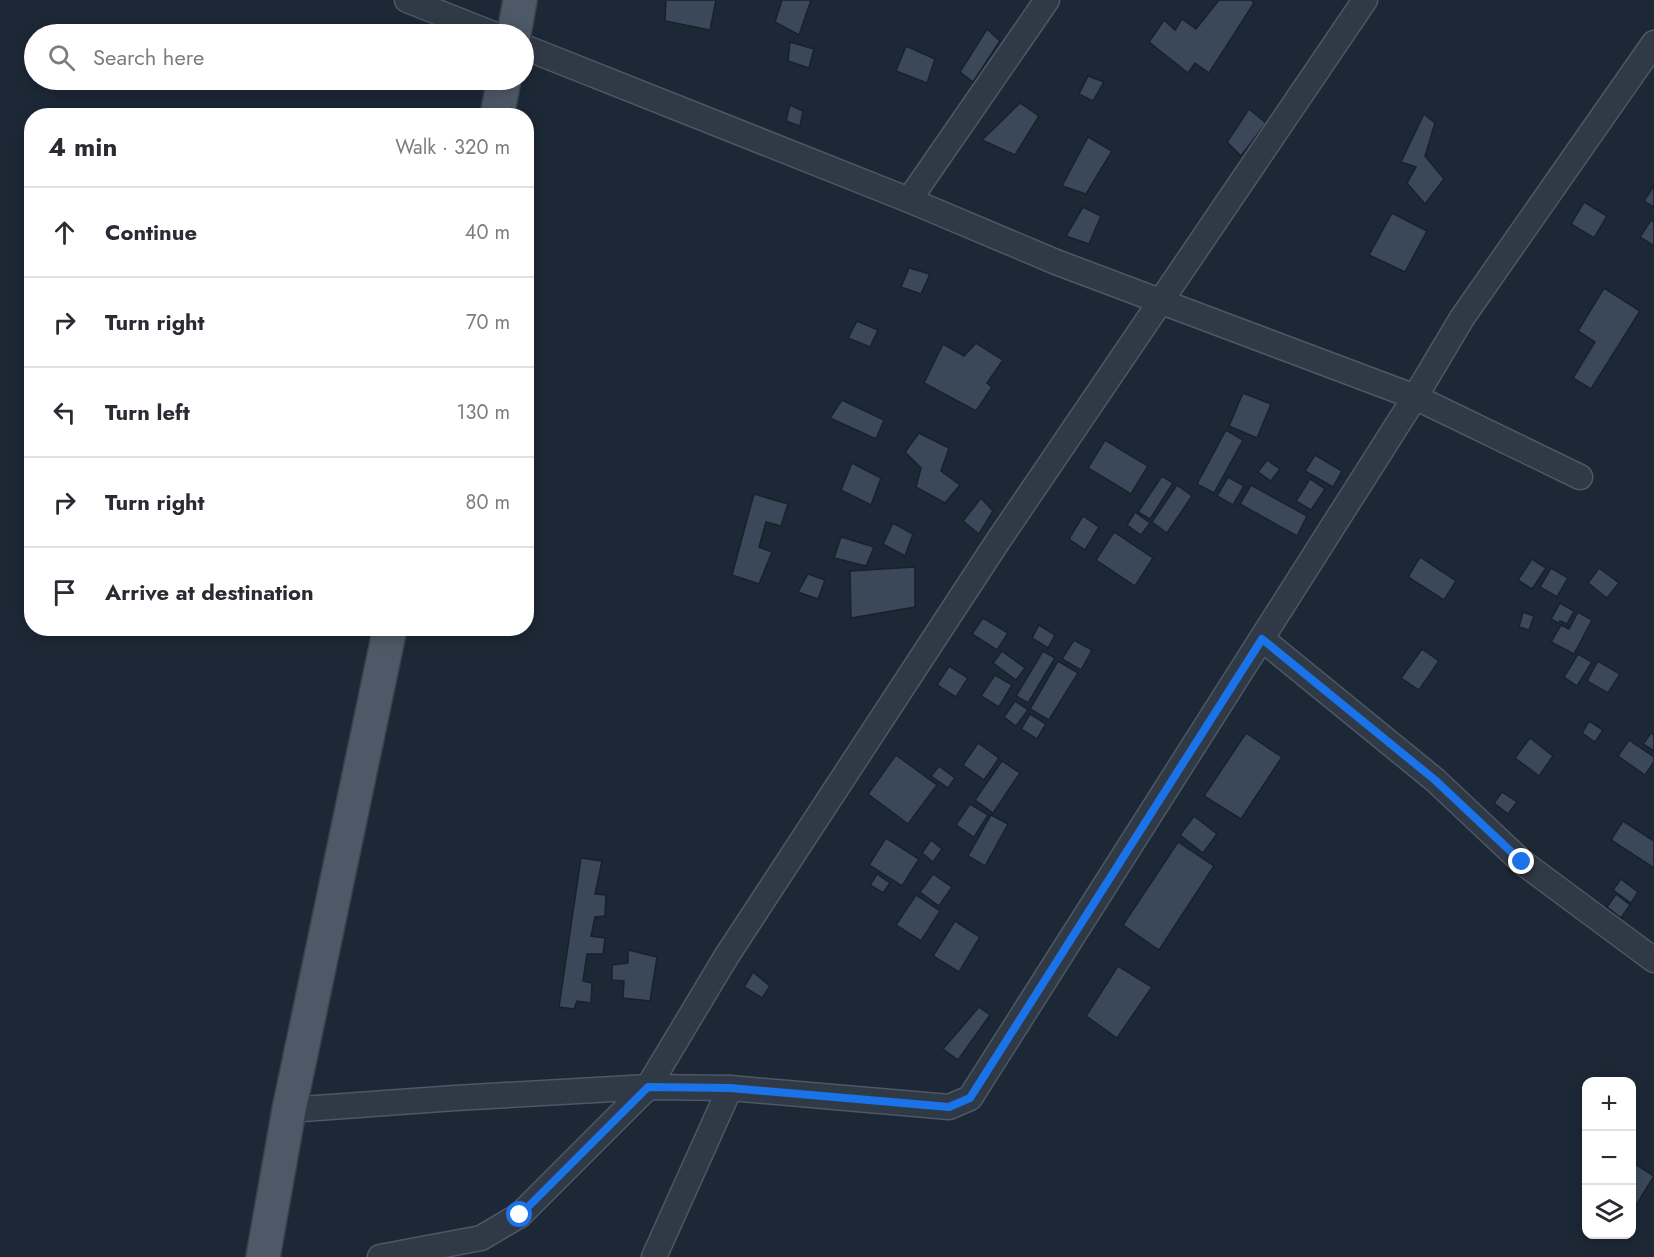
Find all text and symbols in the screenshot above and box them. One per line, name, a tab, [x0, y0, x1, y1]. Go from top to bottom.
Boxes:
search box	[24, 24, 534, 90]
icon: search	[45, 41, 78, 74]
text: Search here	[93, 41, 204, 73]
text: 4 min	[48, 128, 117, 166]
text: Walk · 320 m	[395, 133, 510, 162]
icon: ahead	[48, 216, 81, 249]
text: Continue	[105, 216, 197, 248]
text: 40 m	[465, 218, 510, 247]
icon: right	[48, 306, 81, 339]
text: Turn right	[105, 306, 205, 338]
text: 70 m	[466, 308, 510, 337]
icon: left	[48, 396, 81, 429]
text: Turn left	[105, 396, 190, 428]
text: 130 m	[456, 398, 510, 427]
icon: right	[48, 486, 81, 519]
text: Turn right	[105, 486, 205, 518]
text: 80 m	[465, 488, 510, 517]
icon: arrive	[48, 576, 81, 609]
text: Arrive at destination	[105, 576, 314, 608]
route end	[1508, 848, 1534, 874]
map controls	[1582, 1077, 1636, 1239]
button: +	[1582, 1077, 1636, 1131]
button: −	[1582, 1131, 1636, 1185]
button: layers	[1582, 1185, 1636, 1239]
route start	[506, 1201, 532, 1227]

